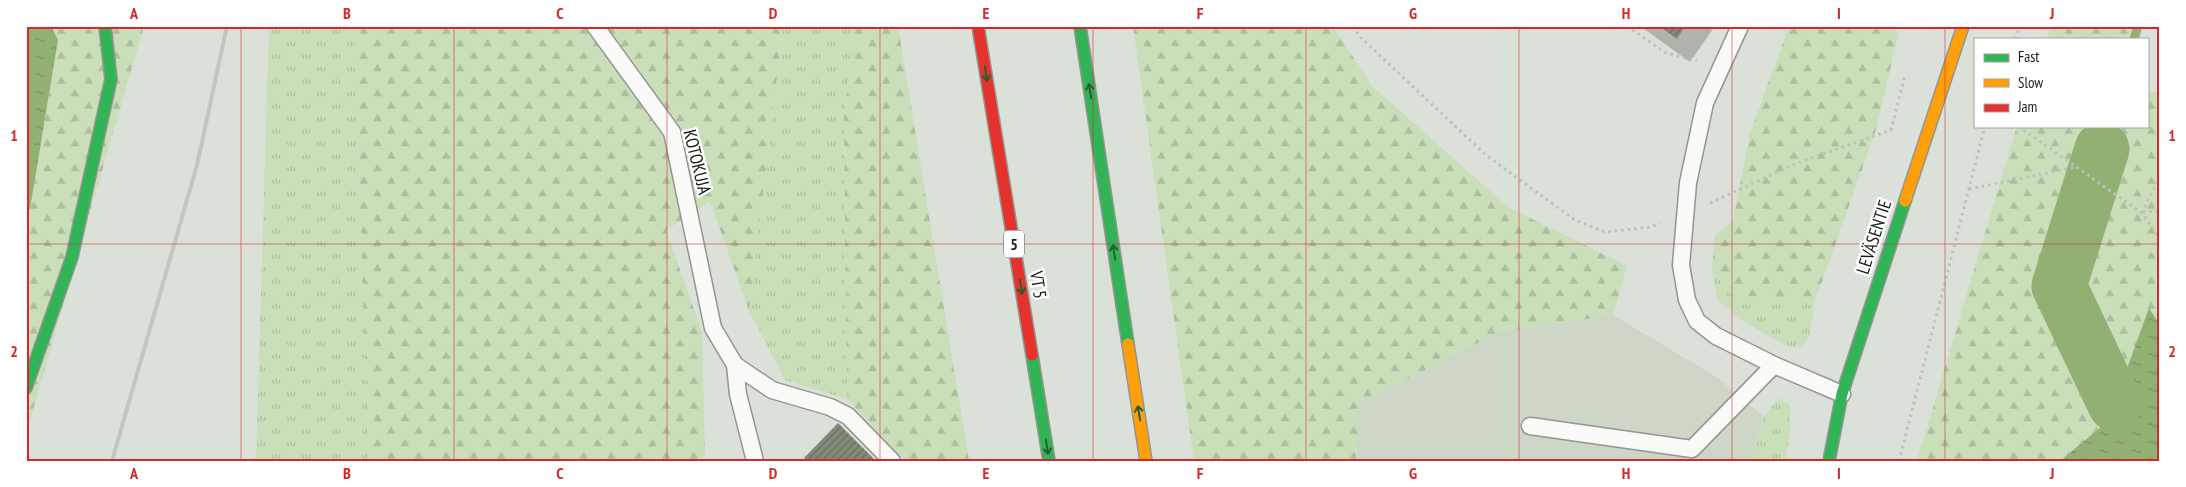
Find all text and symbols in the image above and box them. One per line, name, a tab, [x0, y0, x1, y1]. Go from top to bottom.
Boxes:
text: A	[129, 3, 139, 23]
text: B	[343, 3, 351, 23]
text: C	[556, 3, 564, 23]
text: D	[769, 3, 778, 23]
text: E	[983, 3, 990, 23]
text: F	[1197, 3, 1204, 23]
text: G	[1409, 3, 1417, 23]
text: H	[1622, 3, 1630, 23]
text: I	[1837, 3, 1841, 23]
text: J	[2049, 3, 2054, 23]
legend	[1974, 38, 2148, 128]
text: Fast	[2018, 47, 2039, 66]
one-way arrow	[982, 66, 992, 82]
text: Slow	[2018, 73, 2043, 92]
one-way arrow	[1085, 84, 1095, 100]
text: Jam	[2017, 97, 2037, 116]
text: 1	[10, 125, 18, 145]
text: 1	[2168, 125, 2176, 145]
street label: KOTOKUJA	[678, 127, 717, 197]
street label: LEVÄSENTIE	[1851, 197, 1896, 277]
road number: 5	[1004, 230, 1024, 258]
one-way arrow	[1109, 244, 1119, 260]
street label: VT 5	[1025, 269, 1052, 300]
one-way arrow	[1016, 278, 1026, 294]
text: 2	[10, 341, 18, 361]
text: 2	[2168, 341, 2176, 361]
one-way arrow	[1134, 405, 1144, 421]
one-way arrow	[1042, 439, 1052, 455]
text: A	[129, 463, 139, 483]
text: B	[343, 463, 351, 483]
text: C	[556, 463, 564, 483]
text: D	[769, 463, 778, 483]
text: E	[983, 463, 990, 483]
text: F	[1197, 463, 1204, 483]
text: G	[1409, 463, 1417, 483]
text: H	[1622, 463, 1630, 483]
text: I	[1837, 463, 1841, 483]
text: J	[2049, 463, 2054, 483]

